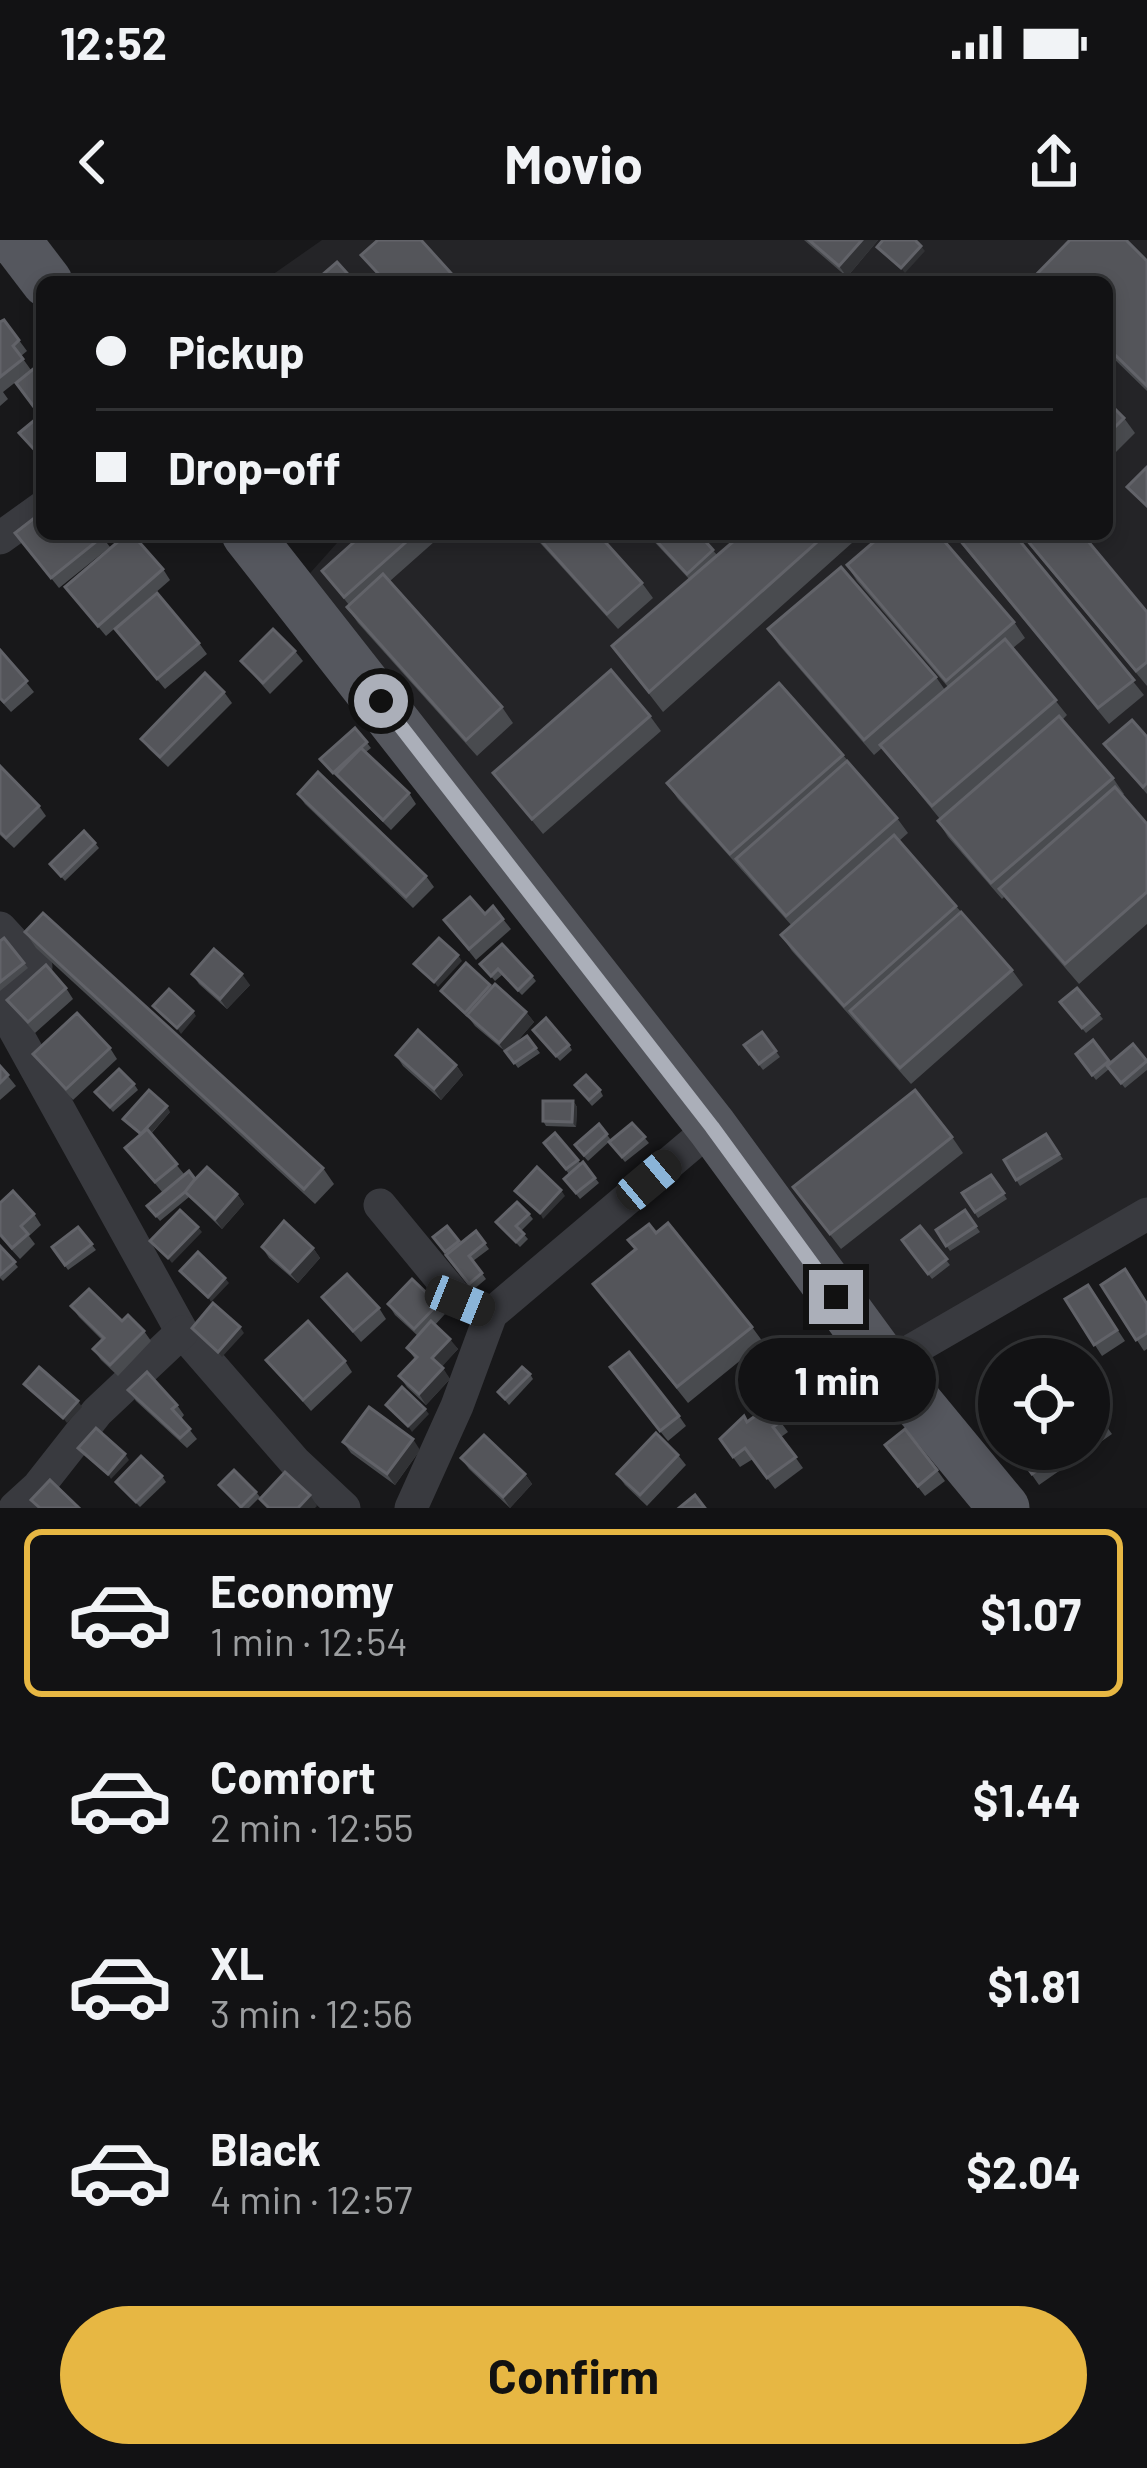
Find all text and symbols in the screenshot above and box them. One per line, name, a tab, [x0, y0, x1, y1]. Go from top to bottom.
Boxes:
text: 12:52	[60, 15, 167, 69]
icon: back	[60, 129, 126, 195]
icon: share	[1021, 129, 1087, 195]
text: Movio	[504, 130, 643, 195]
text: Pickup	[168, 324, 305, 378]
text: Drop-off	[168, 440, 341, 494]
route start	[354, 674, 408, 728]
car	[610, 1143, 688, 1217]
route end	[809, 1270, 863, 1324]
car	[420, 1271, 500, 1331]
map controls	[978, 1338, 1110, 1470]
button: locate	[978, 1338, 1110, 1470]
callout: 1 min	[737, 1339, 935, 1423]
text: 1 min	[794, 1356, 880, 1403]
icon: car	[66, 1559, 174, 1667]
text: Economy	[210, 1563, 394, 1617]
text: $1.07	[980, 1586, 1081, 1640]
text: 1 min · 12:54	[210, 1617, 408, 1664]
icon: car	[66, 1745, 174, 1853]
text: Comfort	[210, 1749, 376, 1803]
text: $1.44	[973, 1772, 1081, 1826]
text: 2 min · 12:55	[210, 1803, 414, 1850]
icon: car	[66, 1931, 174, 2039]
text: XL	[210, 1935, 264, 1989]
text: $1.81	[987, 1958, 1081, 2012]
text: 3 min · 12:56	[210, 1989, 413, 2036]
icon: car	[66, 2117, 174, 2225]
text: Black	[210, 2121, 321, 2175]
text: $2.04	[966, 2144, 1081, 2198]
text: 4 min · 12:57	[210, 2175, 413, 2222]
button: Confirm	[60, 2306, 1087, 2444]

